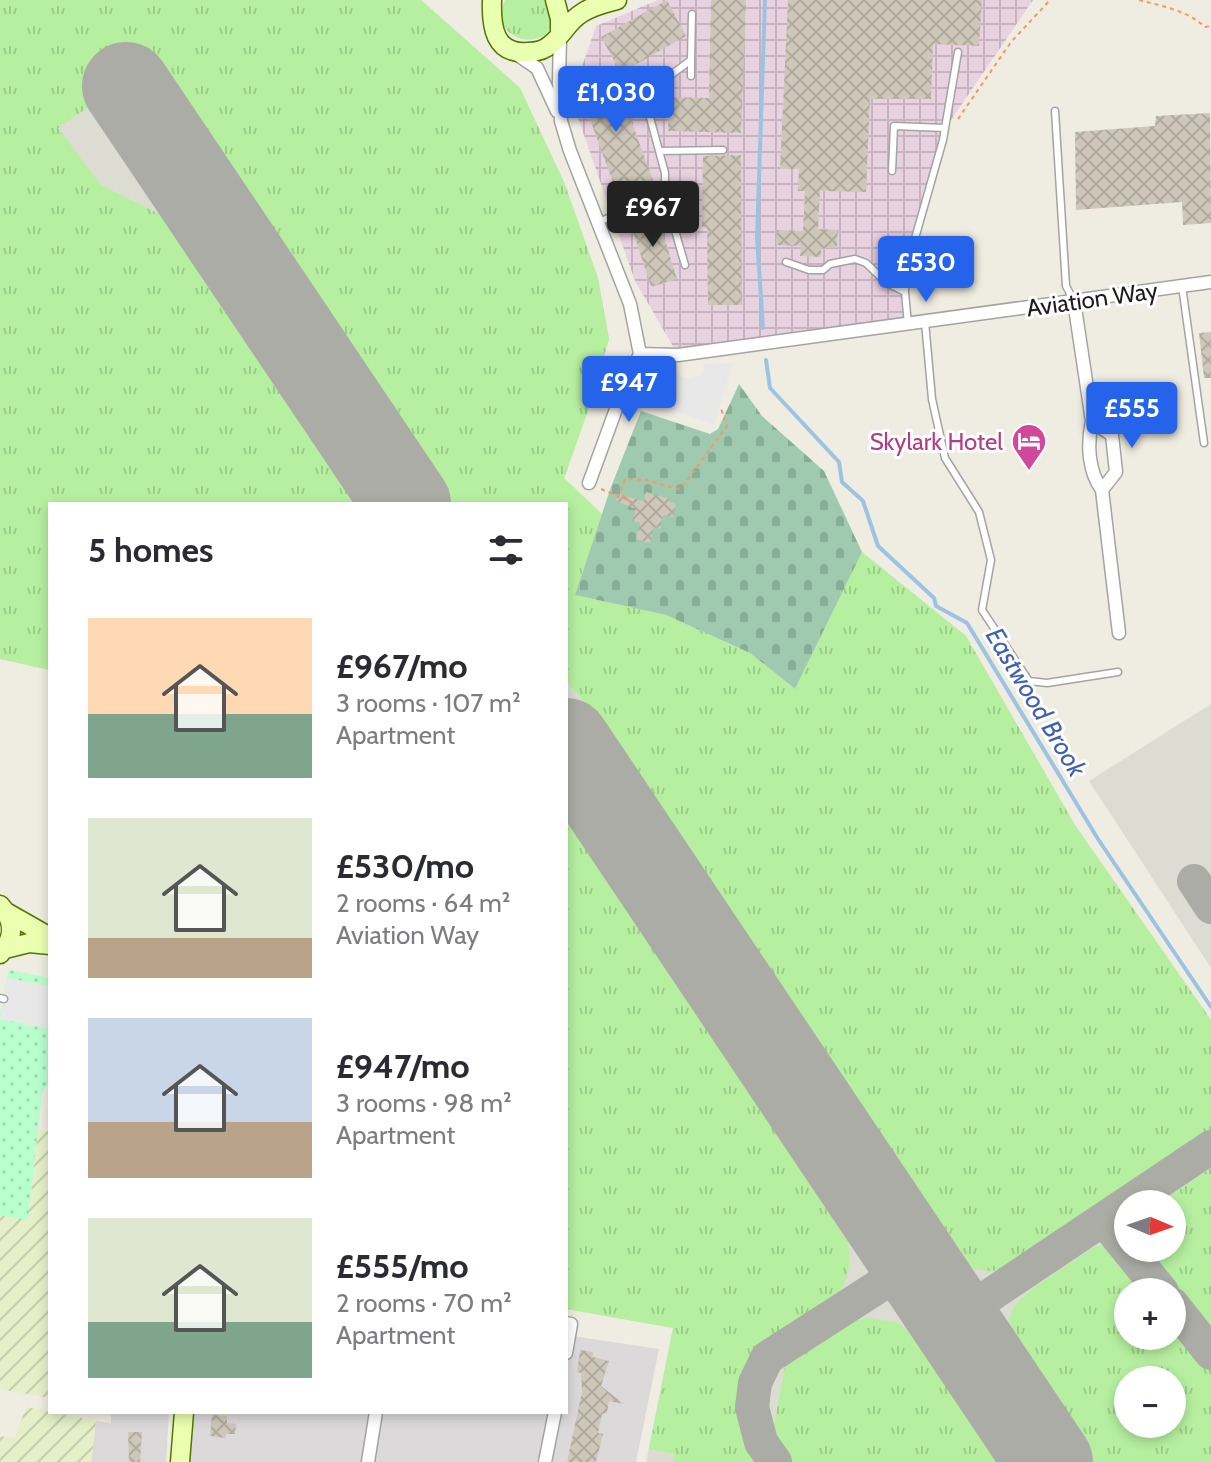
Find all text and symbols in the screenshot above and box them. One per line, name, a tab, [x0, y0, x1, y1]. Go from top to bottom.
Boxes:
pin: £1,030	[551, 66, 681, 134]
text: £1,030	[576, 76, 656, 108]
pin: £967	[606, 181, 700, 249]
text: £967	[625, 191, 681, 223]
pin: £530	[879, 236, 973, 304]
text: £530	[896, 246, 956, 278]
street label: Aviation Way	[1025, 275, 1159, 323]
pin: £947	[582, 356, 676, 424]
text: £947	[600, 366, 658, 398]
pin: £555	[1085, 382, 1179, 450]
text: £555	[1104, 392, 1160, 424]
hotel icon: Skylark Hotel	[1010, 422, 1048, 472]
place label: Skylark Hotel	[870, 427, 1003, 456]
icon: filters	[484, 528, 528, 572]
text: 5 homes	[88, 529, 213, 571]
water label: Eastwood Brook	[979, 622, 1094, 783]
text: £967/mo	[336, 645, 468, 687]
icon: home	[152, 650, 248, 746]
text: 3 rooms · 107 m²	[336, 687, 521, 719]
text: Apartment	[336, 719, 455, 751]
text: £530/mo	[336, 845, 474, 887]
icon: home	[152, 850, 248, 946]
text: 2 rooms · 64 m²	[336, 887, 511, 919]
text: Aviation Way	[336, 919, 479, 951]
text: £947/mo	[336, 1045, 470, 1087]
icon: home	[152, 1050, 248, 1146]
text: 3 rooms · 98 m²	[336, 1087, 512, 1119]
text: Apartment	[336, 1119, 455, 1151]
north arrow	[1114, 1190, 1186, 1262]
map controls	[1114, 1190, 1186, 1438]
text: £555/mo	[336, 1245, 469, 1287]
icon: home	[152, 1250, 248, 1346]
button: +	[1114, 1278, 1186, 1350]
text: 2 rooms · 70 m²	[336, 1287, 512, 1319]
text: Apartment	[336, 1319, 455, 1351]
button: −	[1114, 1366, 1186, 1438]

